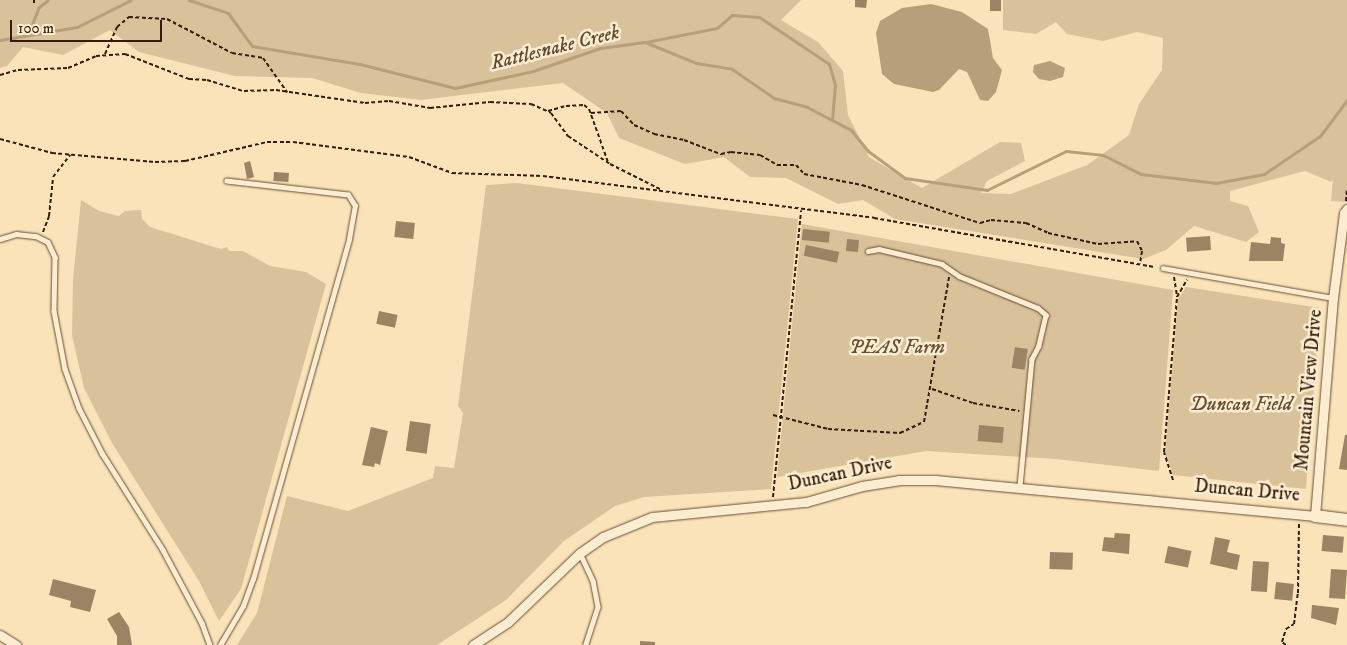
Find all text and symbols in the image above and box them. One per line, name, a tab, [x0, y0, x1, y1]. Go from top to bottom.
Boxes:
scale bar	[12, 10, 165, 42]
text: 100 m	[18, 19, 54, 38]
water label: Rattlesnake Creek	[488, 20, 622, 76]
street label: Mountain View Drive	[1291, 309, 1327, 471]
park label: PEAS Farm	[849, 337, 945, 359]
park label: Duncan Field	[1190, 394, 1292, 416]
street label: Duncan Drive	[786, 452, 894, 496]
street label: Duncan Drive	[1193, 475, 1301, 507]

